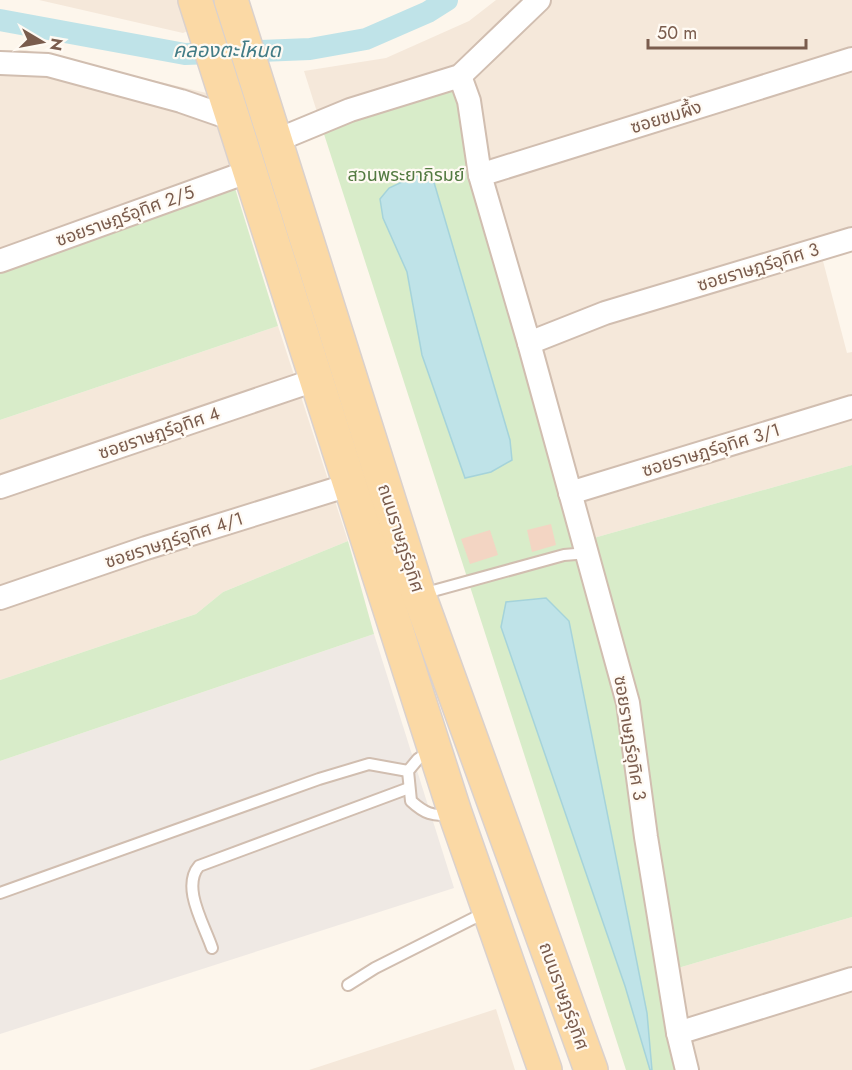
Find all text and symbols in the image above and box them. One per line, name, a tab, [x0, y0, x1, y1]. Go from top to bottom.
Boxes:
north arrow	[12, 12, 72, 72]
scale bar	[648, 12, 806, 50]
text: 50 m	[657, 20, 697, 46]
text: N	[44, 36, 69, 53]
water label: คลองตะโหนด	[173, 36, 282, 65]
street label: ซอยชมผึ้ง	[627, 94, 705, 140]
park label: สวนพระยาภิรมย์	[348, 162, 465, 188]
street label: ซอยราษฎร์อุทิศ 2/5	[52, 179, 198, 253]
street label: ซอยราษฎร์อุทิศ 3	[694, 236, 822, 298]
street label: ซอยราษฎร์อุทิศ 4	[95, 400, 223, 466]
street label: ซอยราษฎร์อุทิศ 3/1	[639, 417, 783, 483]
street label: ถนนราษฎร์อุทิศ	[371, 480, 431, 596]
street label: ซอยราษฎร์อุทิศ 4/1	[101, 505, 247, 575]
street label: ซอยราษฎร์อุทิศ 3	[607, 674, 653, 802]
street label: ถนนราษฎร์อุทิศ	[532, 939, 596, 1053]

